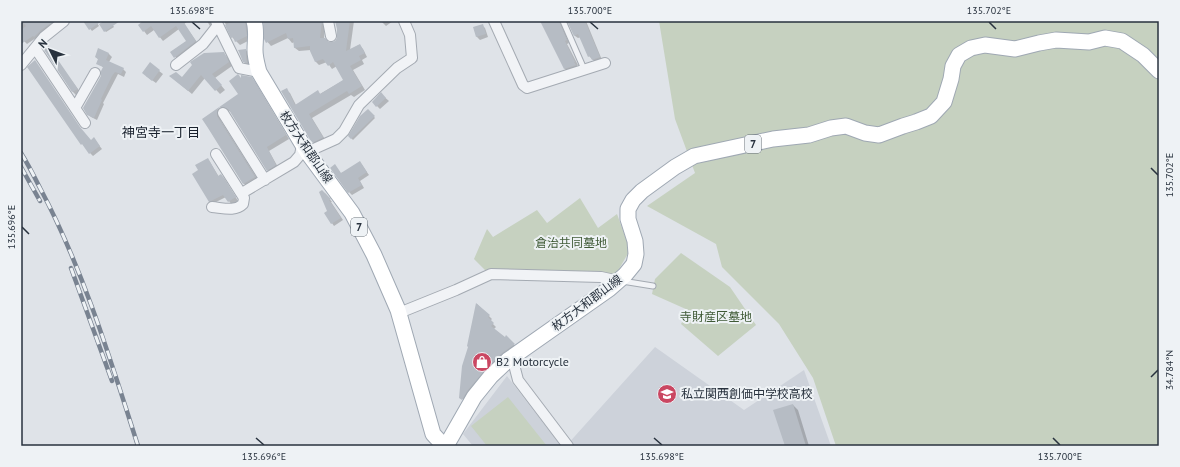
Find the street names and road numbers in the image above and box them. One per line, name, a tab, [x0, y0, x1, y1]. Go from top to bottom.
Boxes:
street label: 枚方大和郡山線	[277, 108, 336, 186]
road number: 7	[745, 135, 761, 153]
road number: 7	[351, 218, 367, 236]
street label: 枚方大和郡山線	[549, 271, 625, 334]

